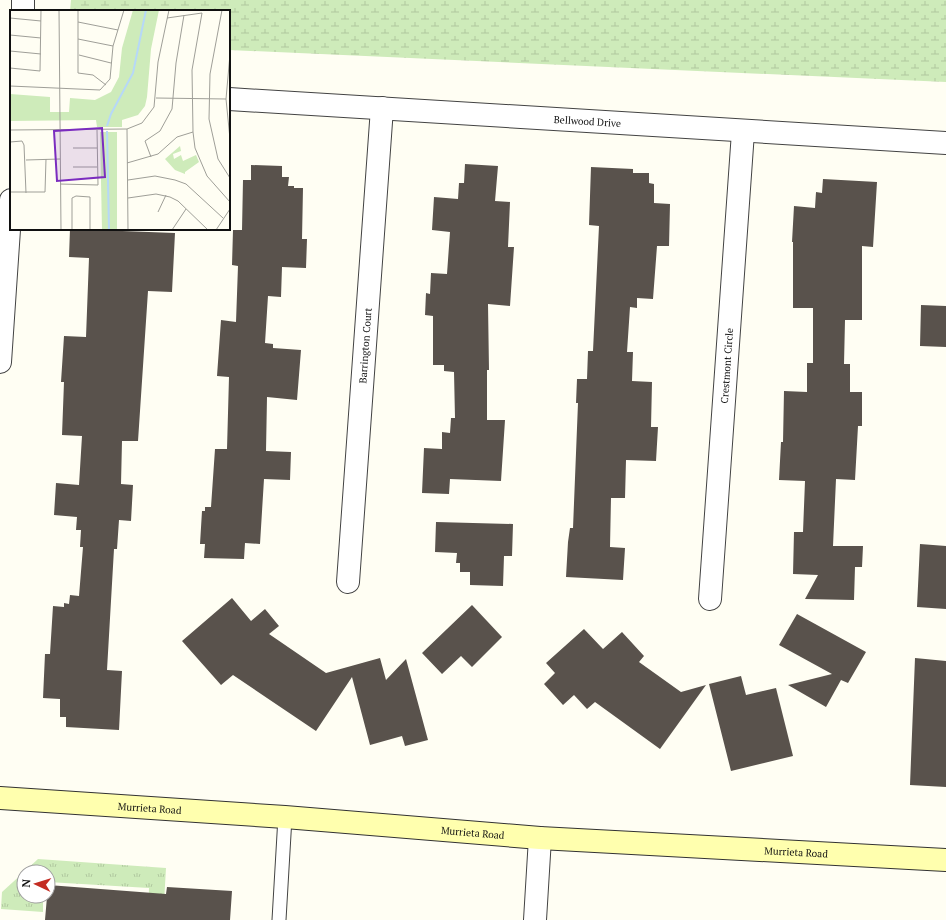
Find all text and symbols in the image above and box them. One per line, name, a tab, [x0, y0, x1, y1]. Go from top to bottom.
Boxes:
inset map	[10, 10, 230, 230]
street label: Bellwood Drive	[553, 112, 621, 130]
street label: Barrington Court	[356, 307, 374, 384]
street label: Crestmont Circle	[717, 327, 736, 404]
street label: Murrieta Road	[117, 799, 182, 817]
street label: Murrieta Road	[440, 823, 505, 842]
street label: Murrieta Road	[764, 844, 829, 860]
north arrow	[16, 864, 56, 904]
text: N	[19, 878, 33, 888]

